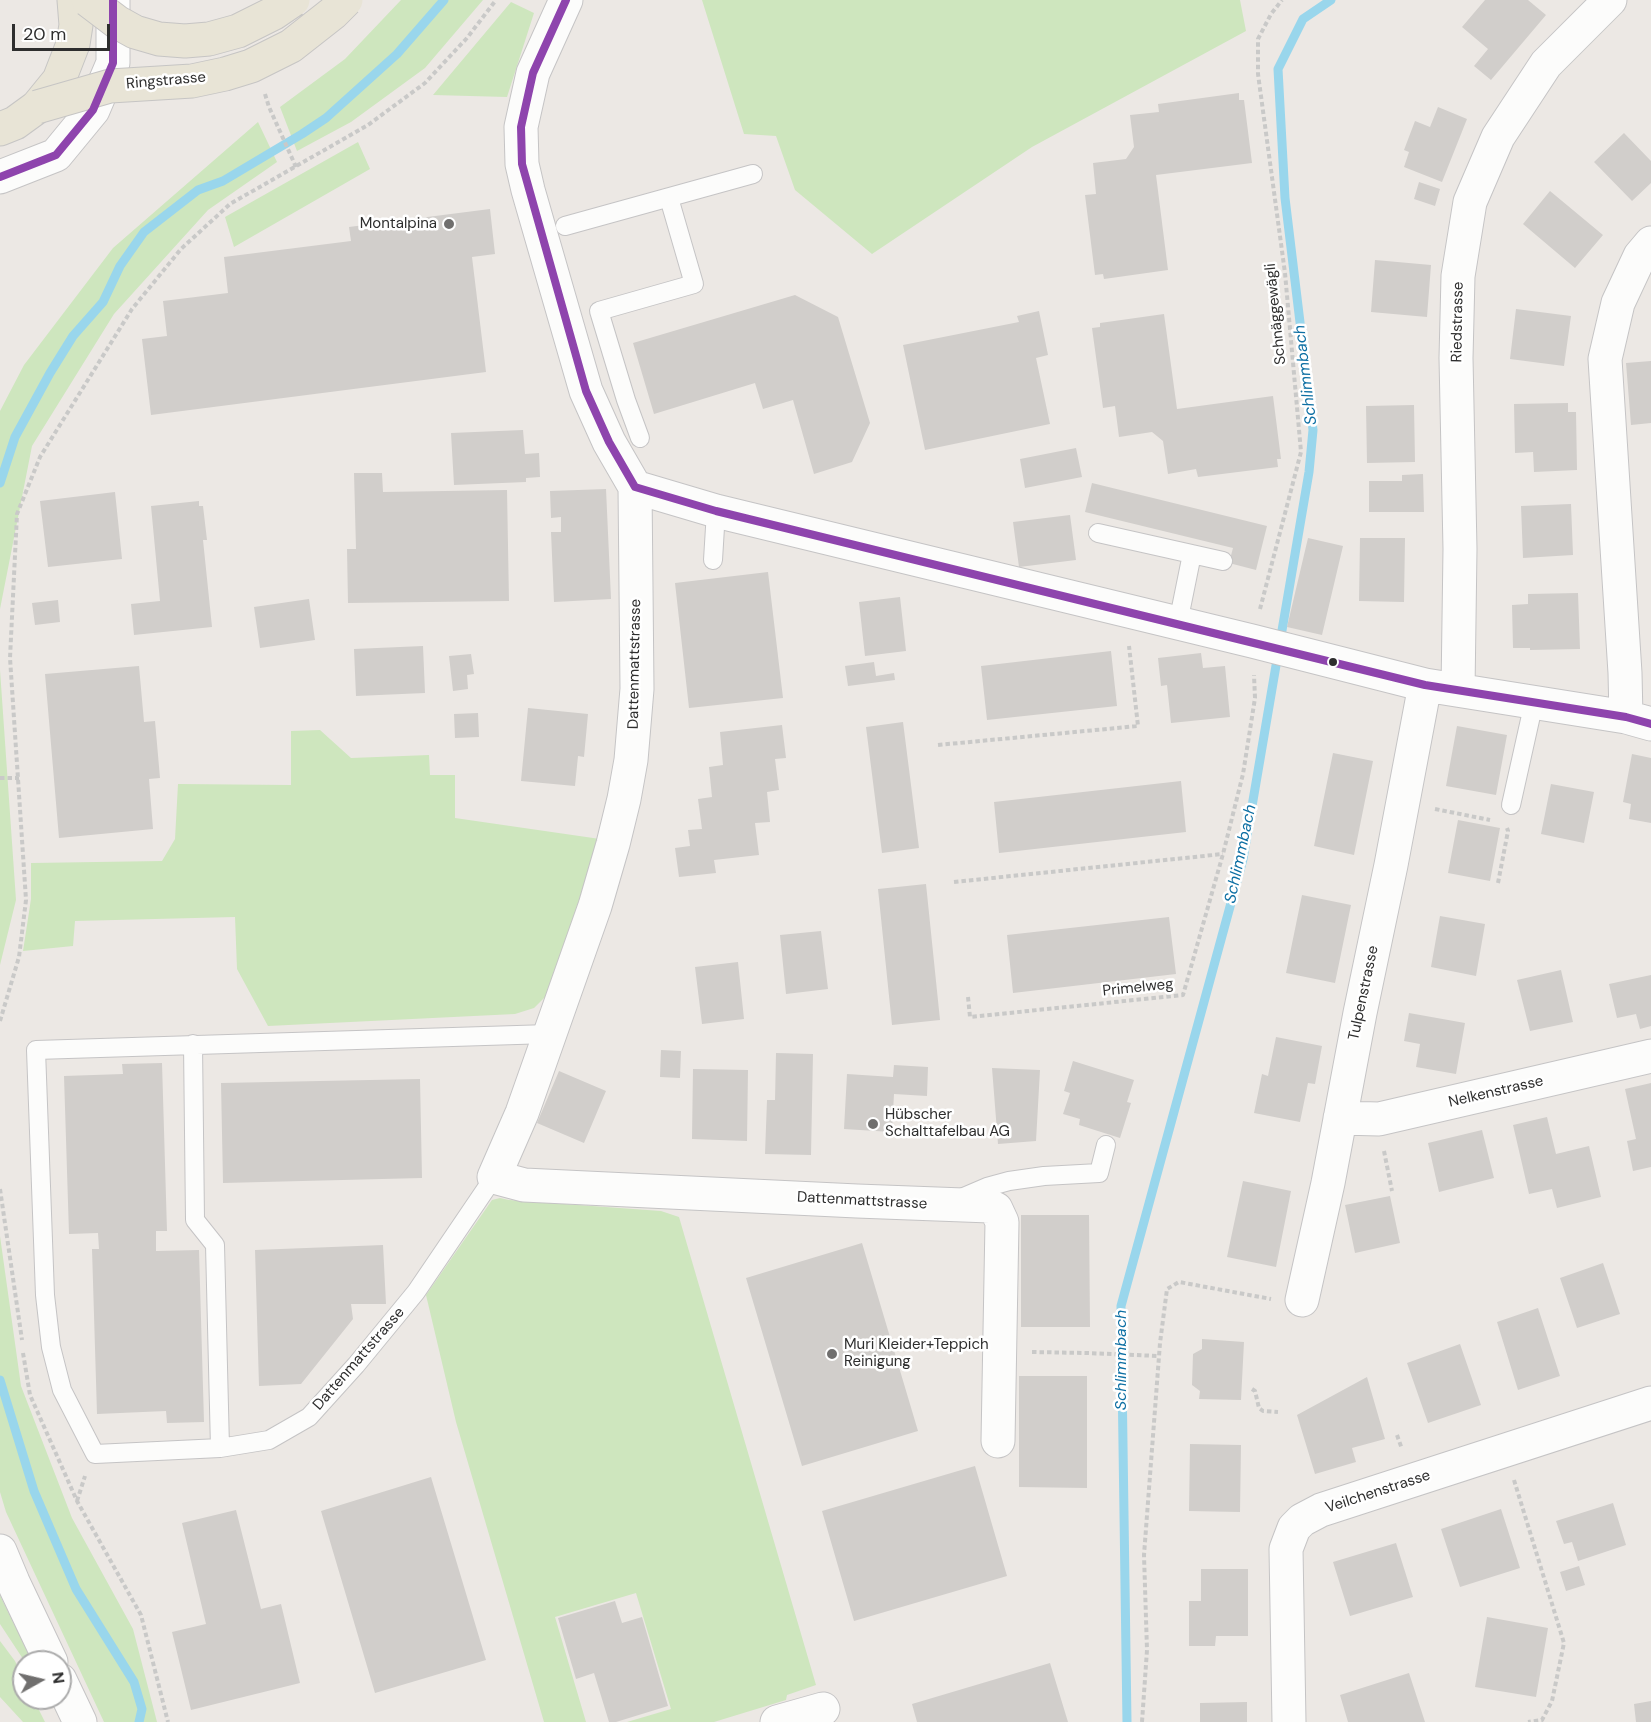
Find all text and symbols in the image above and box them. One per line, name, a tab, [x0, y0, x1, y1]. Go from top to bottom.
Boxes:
scale bar	[15, 12, 112, 50]
text: 20 m	[23, 22, 66, 46]
street label: Ringstrasse	[125, 69, 207, 93]
place label: Montalpina	[360, 215, 437, 233]
marker: Montalpina	[442, 217, 456, 231]
street label: Schnäggewägli	[1262, 262, 1290, 366]
street label: Riedstrasse	[1448, 281, 1468, 363]
water label: Schlimmbach	[1290, 324, 1322, 426]
street label: Dattenmattstrasse	[625, 599, 645, 729]
unlabelled marker	[1327, 656, 1339, 668]
water label: Schlimmbach	[1221, 803, 1261, 905]
street label: Tulpenstrasse	[1345, 944, 1383, 1042]
street label: Primelweg	[1102, 975, 1174, 1001]
street label: Nelkenstrasse	[1447, 1072, 1545, 1112]
place label: Hübscher Schalttafelbau AG	[885, 1106, 1010, 1141]
marker: Hübscher Schalttafelbau AG	[866, 1117, 880, 1131]
street label: Dattenmattstrasse	[796, 1189, 928, 1213]
street label: Dattenmattstrasse	[309, 1304, 409, 1414]
water label: Schlimmbach	[1112, 1310, 1132, 1410]
place label: Muri Kleider+Teppich Reinigung	[844, 1336, 989, 1371]
marker: Muri Kleider+Teppich Reinigung	[825, 1347, 839, 1361]
street label: Veilchenstrasse	[1323, 1467, 1433, 1517]
north arrow	[12, 1650, 72, 1710]
text: N	[47, 1670, 70, 1685]

